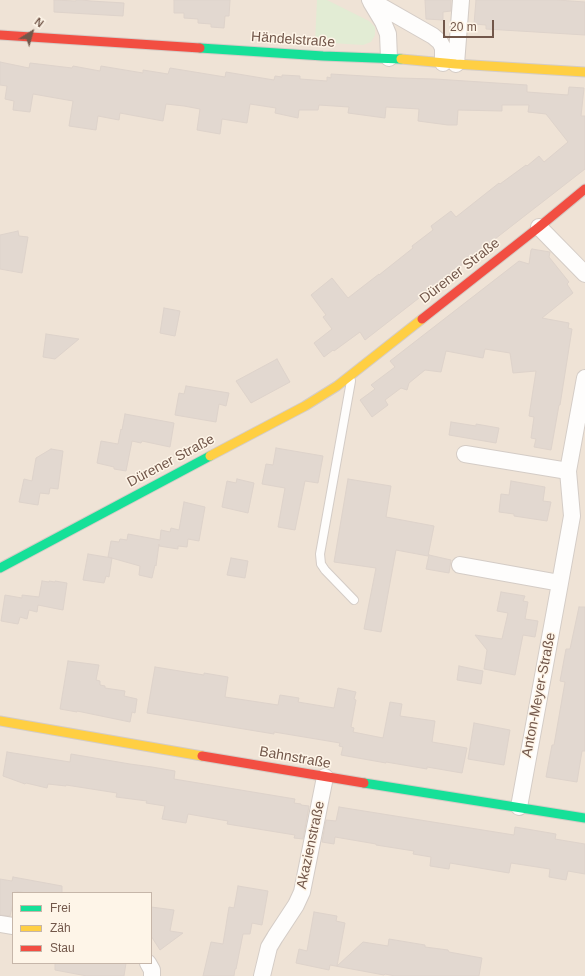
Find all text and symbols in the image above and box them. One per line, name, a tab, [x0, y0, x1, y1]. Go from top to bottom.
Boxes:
north arrow	[12, 12, 52, 52]
scale bar	[445, 12, 496, 38]
text: N	[32, 15, 46, 30]
text: 20 m	[450, 20, 477, 34]
street label: Händelstraße	[250, 29, 336, 51]
street label: Dürener Straße	[417, 235, 503, 307]
street label: Dürener Straße	[124, 431, 218, 491]
street label: Anton-Meyer-Straße	[519, 631, 559, 759]
street label: Bahnstraße	[258, 743, 332, 773]
street label: Akazienstraße	[293, 799, 329, 891]
legend	[12, 892, 152, 964]
text: Frei	[50, 901, 71, 915]
text: Zäh	[50, 921, 71, 935]
text: Stau	[50, 941, 75, 955]

